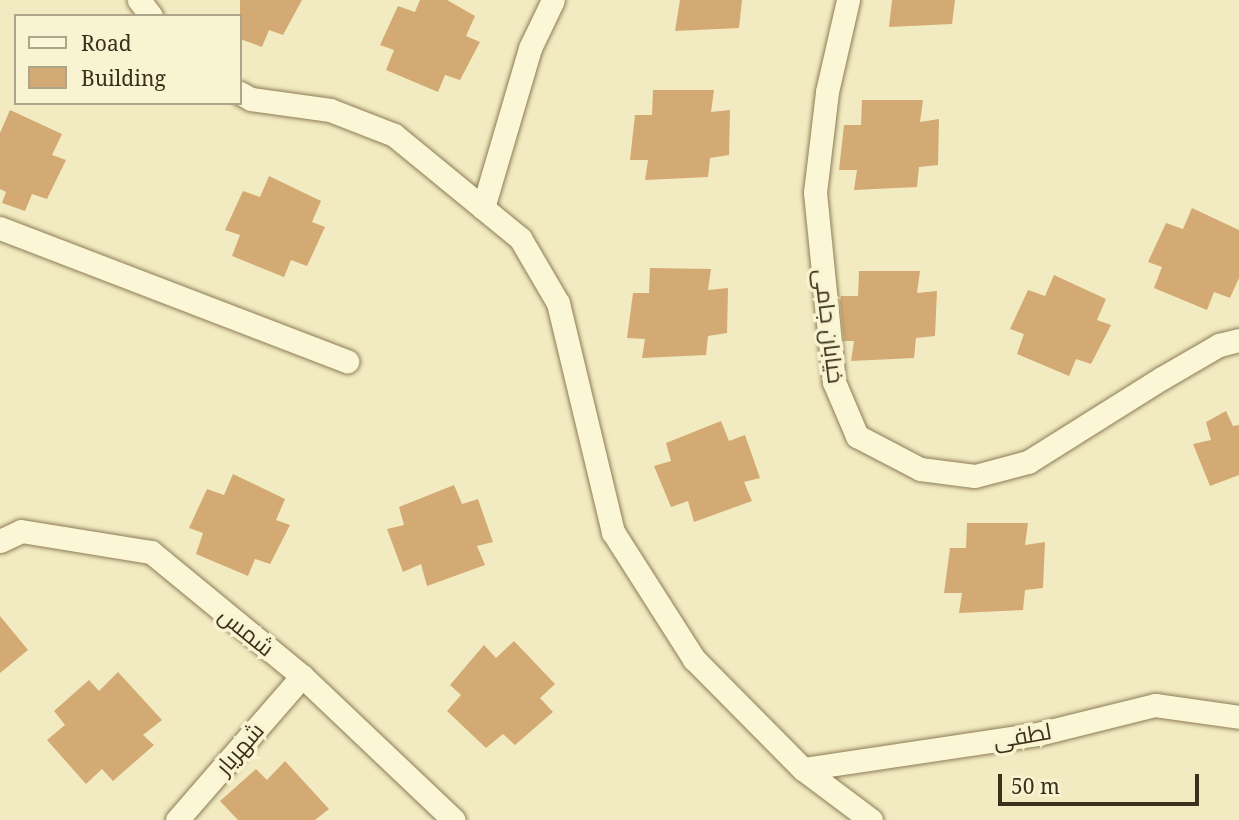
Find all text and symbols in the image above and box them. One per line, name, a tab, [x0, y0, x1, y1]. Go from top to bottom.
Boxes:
legend	[14, 14, 242, 105]
text: Road	[81, 29, 132, 57]
text: Building	[81, 64, 166, 92]
street label: خیابان جامی	[809, 267, 851, 385]
street label: شمس	[214, 600, 280, 662]
street label: شهریار	[209, 716, 269, 780]
street label: لطفی	[991, 716, 1053, 754]
scale bar	[1001, 760, 1202, 804]
text: 50 m	[1011, 772, 1060, 800]

